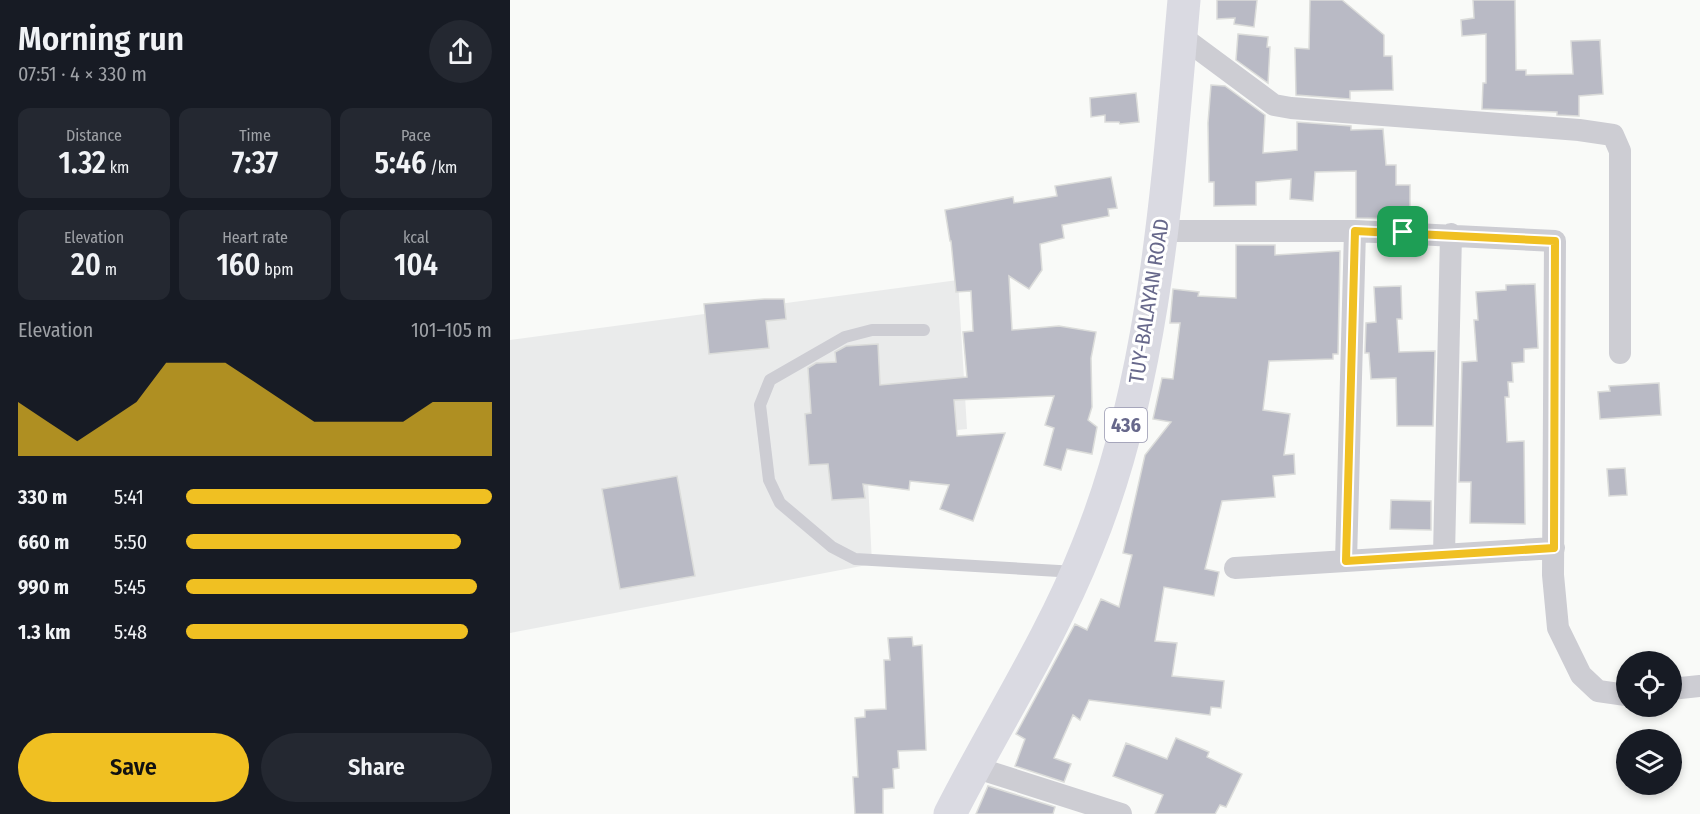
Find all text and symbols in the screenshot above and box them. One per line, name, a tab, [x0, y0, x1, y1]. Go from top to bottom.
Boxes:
text: Morning run	[18, 19, 184, 59]
button: share	[429, 20, 492, 83]
text: 07:51 · 4 × 330 m	[18, 62, 147, 86]
text: Distance	[66, 126, 122, 145]
text: Time	[239, 126, 271, 145]
text: Pace	[401, 126, 431, 145]
text: 1.32	[59, 145, 106, 181]
text: 7:37	[232, 145, 278, 181]
text: 5:46	[375, 145, 426, 181]
text: km	[106, 158, 129, 177]
text: /km	[426, 158, 457, 177]
pin	[1377, 206, 1428, 257]
icon: arrive	[1386, 215, 1419, 248]
street label: TUY-BALAYAN ROAD	[1123, 217, 1175, 385]
text: Elevation	[64, 228, 124, 247]
text: Heart rate	[222, 228, 288, 247]
text: kcal	[403, 228, 429, 247]
text: 20	[71, 247, 101, 283]
text: 160	[216, 247, 261, 283]
text: 104	[394, 247, 438, 283]
text: m	[101, 260, 117, 279]
text: bpm	[261, 260, 294, 279]
text: Elevation	[18, 318, 93, 342]
text: 101–105 m	[411, 318, 492, 342]
road number: 436	[1105, 408, 1147, 442]
text: 330 m	[18, 485, 67, 509]
text: 5:41	[114, 485, 144, 509]
text: 660 m	[18, 530, 69, 554]
text: 5:50	[114, 530, 147, 554]
text: 990 m	[18, 575, 69, 599]
text: 5:45	[114, 575, 146, 599]
text: 1.3 km	[18, 620, 70, 644]
text: 5:48	[114, 620, 147, 644]
map controls	[1616, 651, 1682, 795]
button: locate	[1616, 651, 1682, 717]
button: layers	[1616, 729, 1682, 795]
button: Save	[18, 733, 249, 802]
button: Share	[261, 733, 492, 802]

